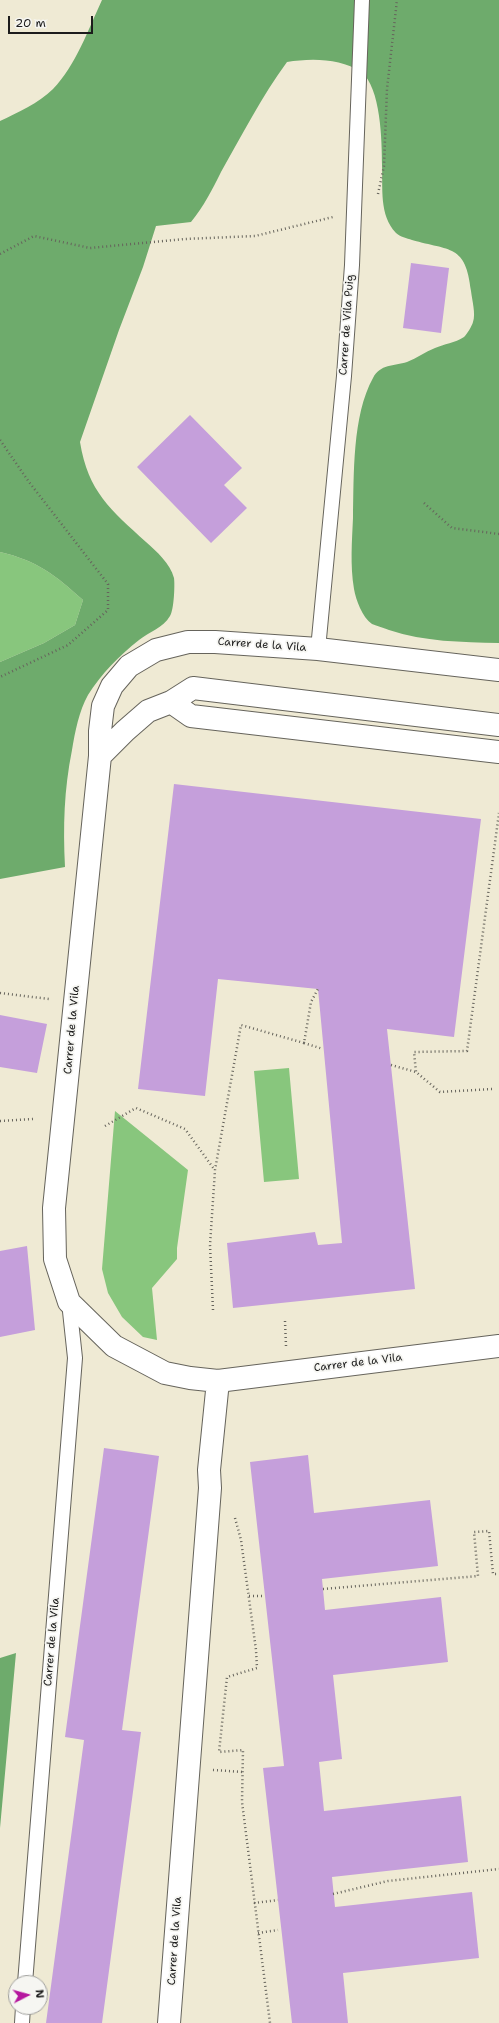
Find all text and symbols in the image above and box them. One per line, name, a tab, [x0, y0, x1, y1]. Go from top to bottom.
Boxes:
scale bar	[10, 8, 95, 34]
text: 20 m	[15, 15, 46, 31]
street label: Carrer de Vila Puig	[337, 274, 357, 376]
street label: Carrer de la Vila	[217, 635, 307, 655]
street label: Carrer de la Vila	[62, 985, 82, 1075]
street label: Carrer de la Vila	[313, 1351, 403, 1375]
street label: Carrer de la Vila	[42, 1597, 62, 1687]
street label: Carrer de la Vila	[165, 1896, 185, 1986]
north arrow	[8, 1975, 48, 2015]
text: N	[32, 1989, 47, 1999]

